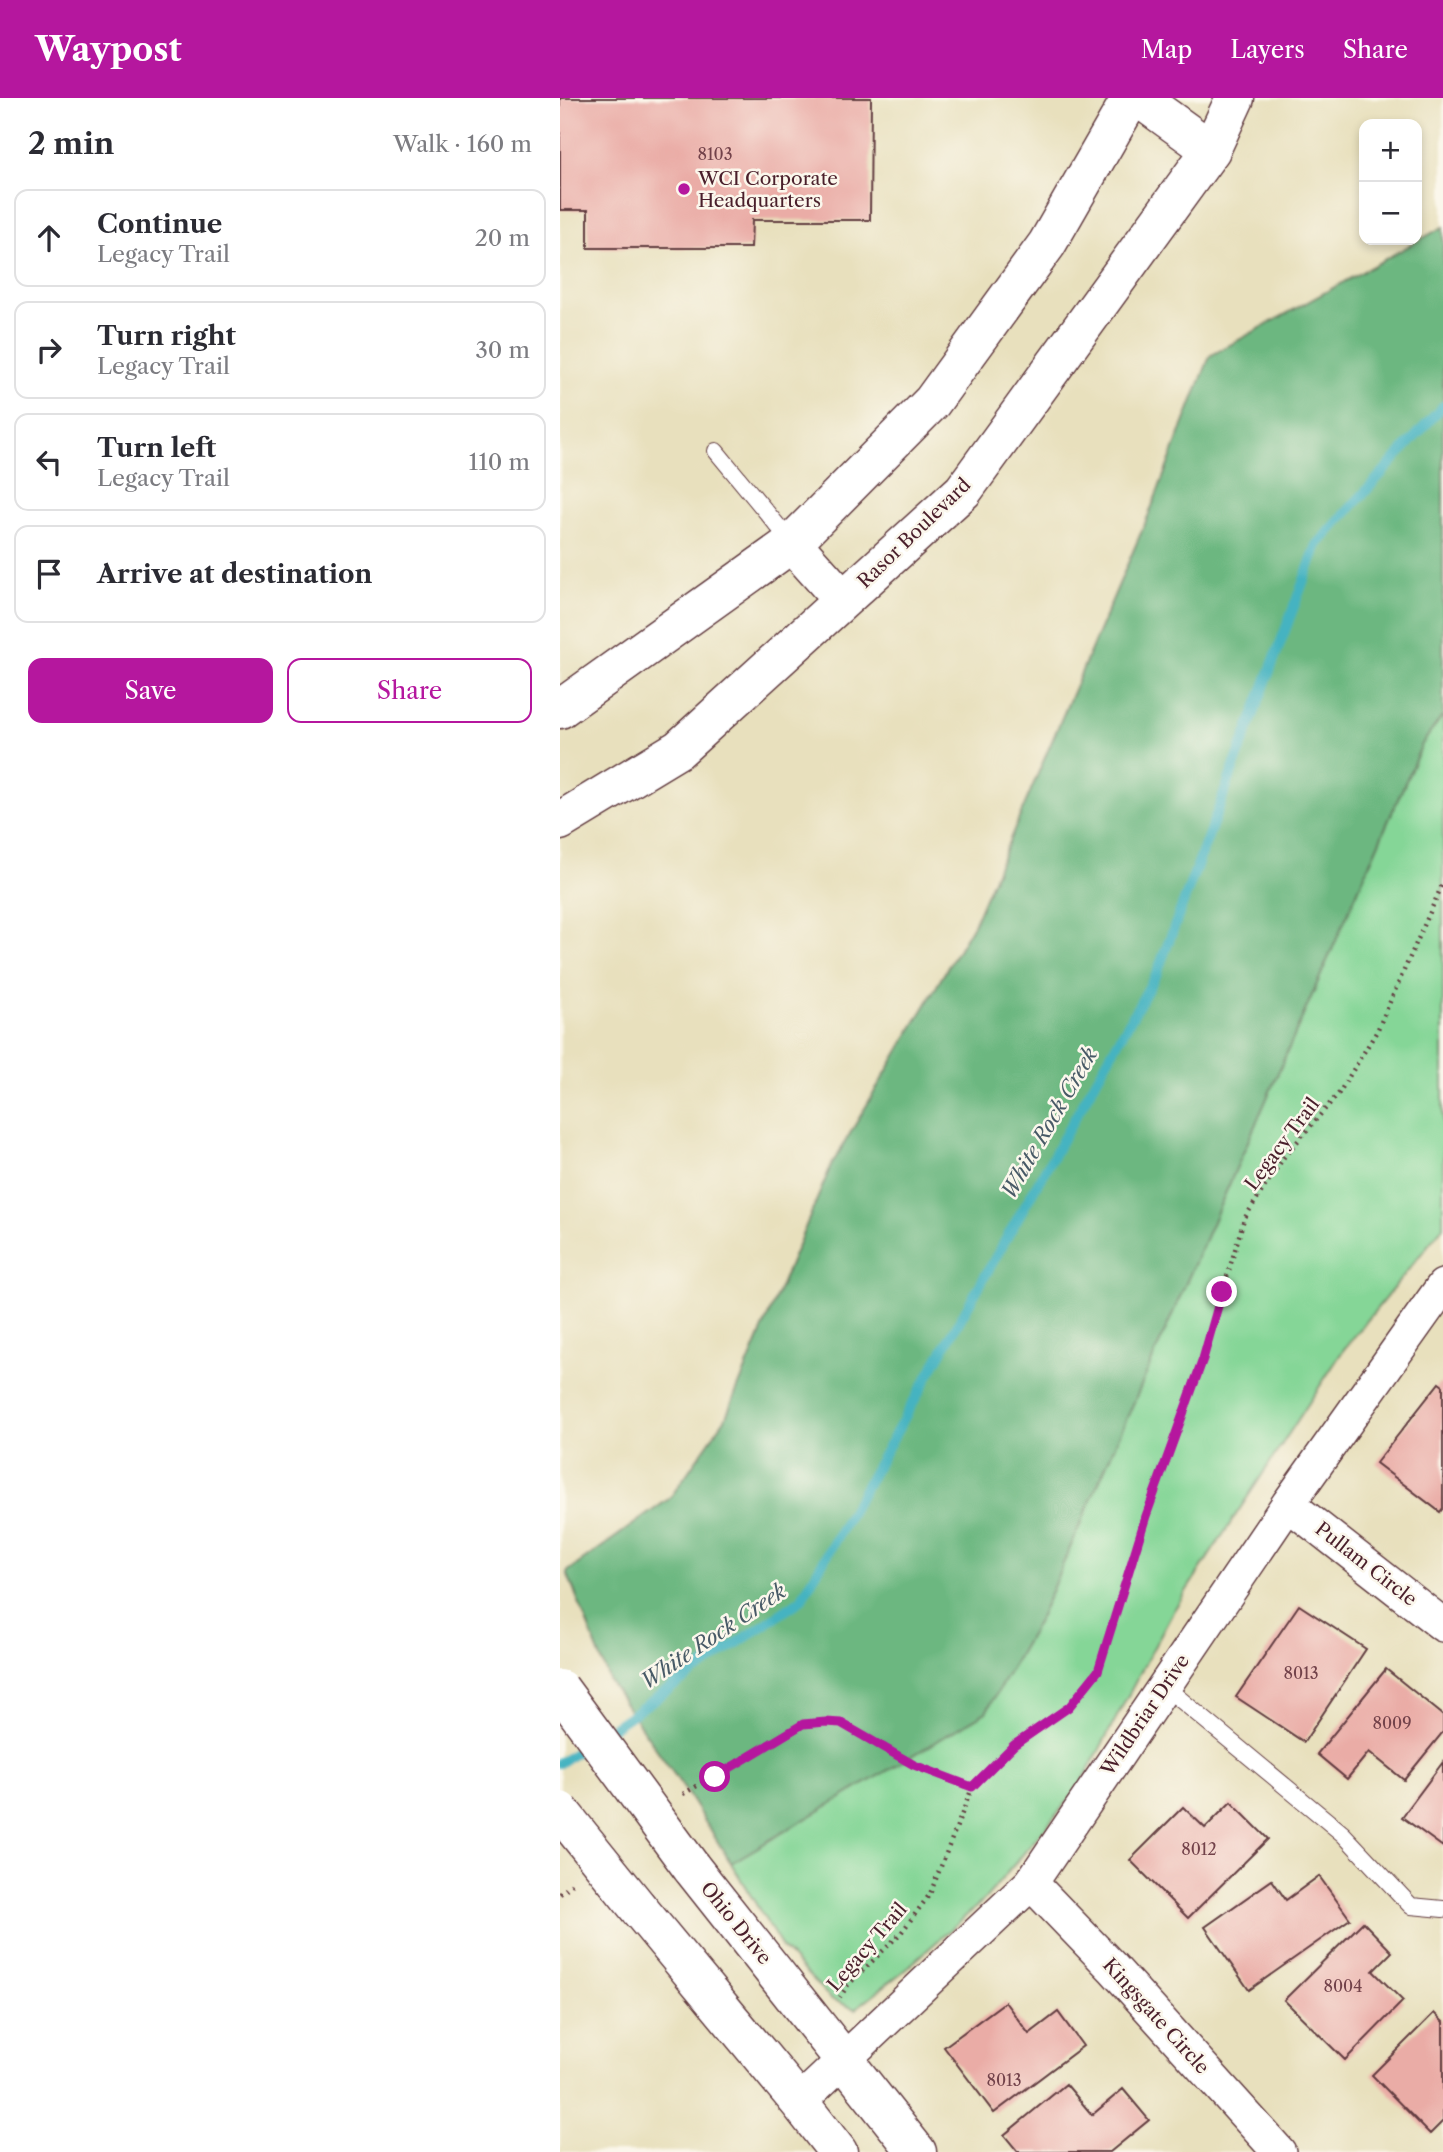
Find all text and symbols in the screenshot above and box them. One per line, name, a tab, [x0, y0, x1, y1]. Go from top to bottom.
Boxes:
text: Waypost	[35, 29, 182, 70]
text: Map	[1141, 35, 1192, 64]
text: Layers	[1230, 35, 1305, 64]
text: Share	[1343, 35, 1408, 64]
map controls	[1359, 119, 1422, 245]
button: +	[1359, 119, 1422, 182]
text: 2 min	[28, 125, 114, 162]
text: Walk · 160 m	[393, 130, 532, 158]
house number: 8103	[697, 144, 733, 164]
place label: WCI Corporate Headquarters	[697, 167, 838, 212]
marker: WCI Corporate Headquarters	[676, 181, 692, 197]
button: −	[1359, 182, 1422, 245]
text: Continue	[97, 208, 222, 240]
icon: ahead	[30, 219, 68, 257]
text: 20 m	[475, 224, 530, 252]
text: Legacy Trail	[97, 240, 230, 268]
text: Turn right	[97, 320, 236, 352]
icon: right	[30, 331, 68, 369]
text: 30 m	[475, 336, 530, 364]
text: Legacy Trail	[97, 352, 230, 380]
text: Turn left	[97, 432, 216, 464]
icon: left	[30, 443, 68, 481]
text: 110 m	[469, 448, 530, 476]
text: Legacy Trail	[97, 464, 230, 492]
street label: Rasor Boulevard	[853, 473, 976, 593]
icon: arrive	[30, 555, 68, 593]
text: Arrive at destination	[97, 558, 372, 590]
button: Save	[28, 658, 273, 723]
button: Share	[287, 658, 532, 723]
water label: White Rock Creek	[996, 1043, 1102, 1203]
street label: Legacy Trail	[1240, 1093, 1324, 1195]
route end	[1206, 1276, 1237, 1307]
street label: Pullam Circle	[1311, 1517, 1421, 1611]
water label: White Rock Creek	[635, 1578, 791, 1694]
street label: Wildbriar Drive	[1095, 1650, 1194, 1781]
house number: 8013	[1283, 1663, 1319, 1683]
house number: 8009	[1372, 1713, 1412, 1733]
route start	[699, 1761, 730, 1792]
house number: 8012	[1181, 1839, 1217, 1859]
street label: Ohio Drive	[696, 1877, 776, 1969]
street label: Legacy Trail	[822, 1898, 912, 1996]
street label: Kingsgate Circle	[1098, 1953, 1214, 2079]
house number: 8004	[1323, 1976, 1363, 1996]
house number: 8013	[986, 2070, 1022, 2090]

